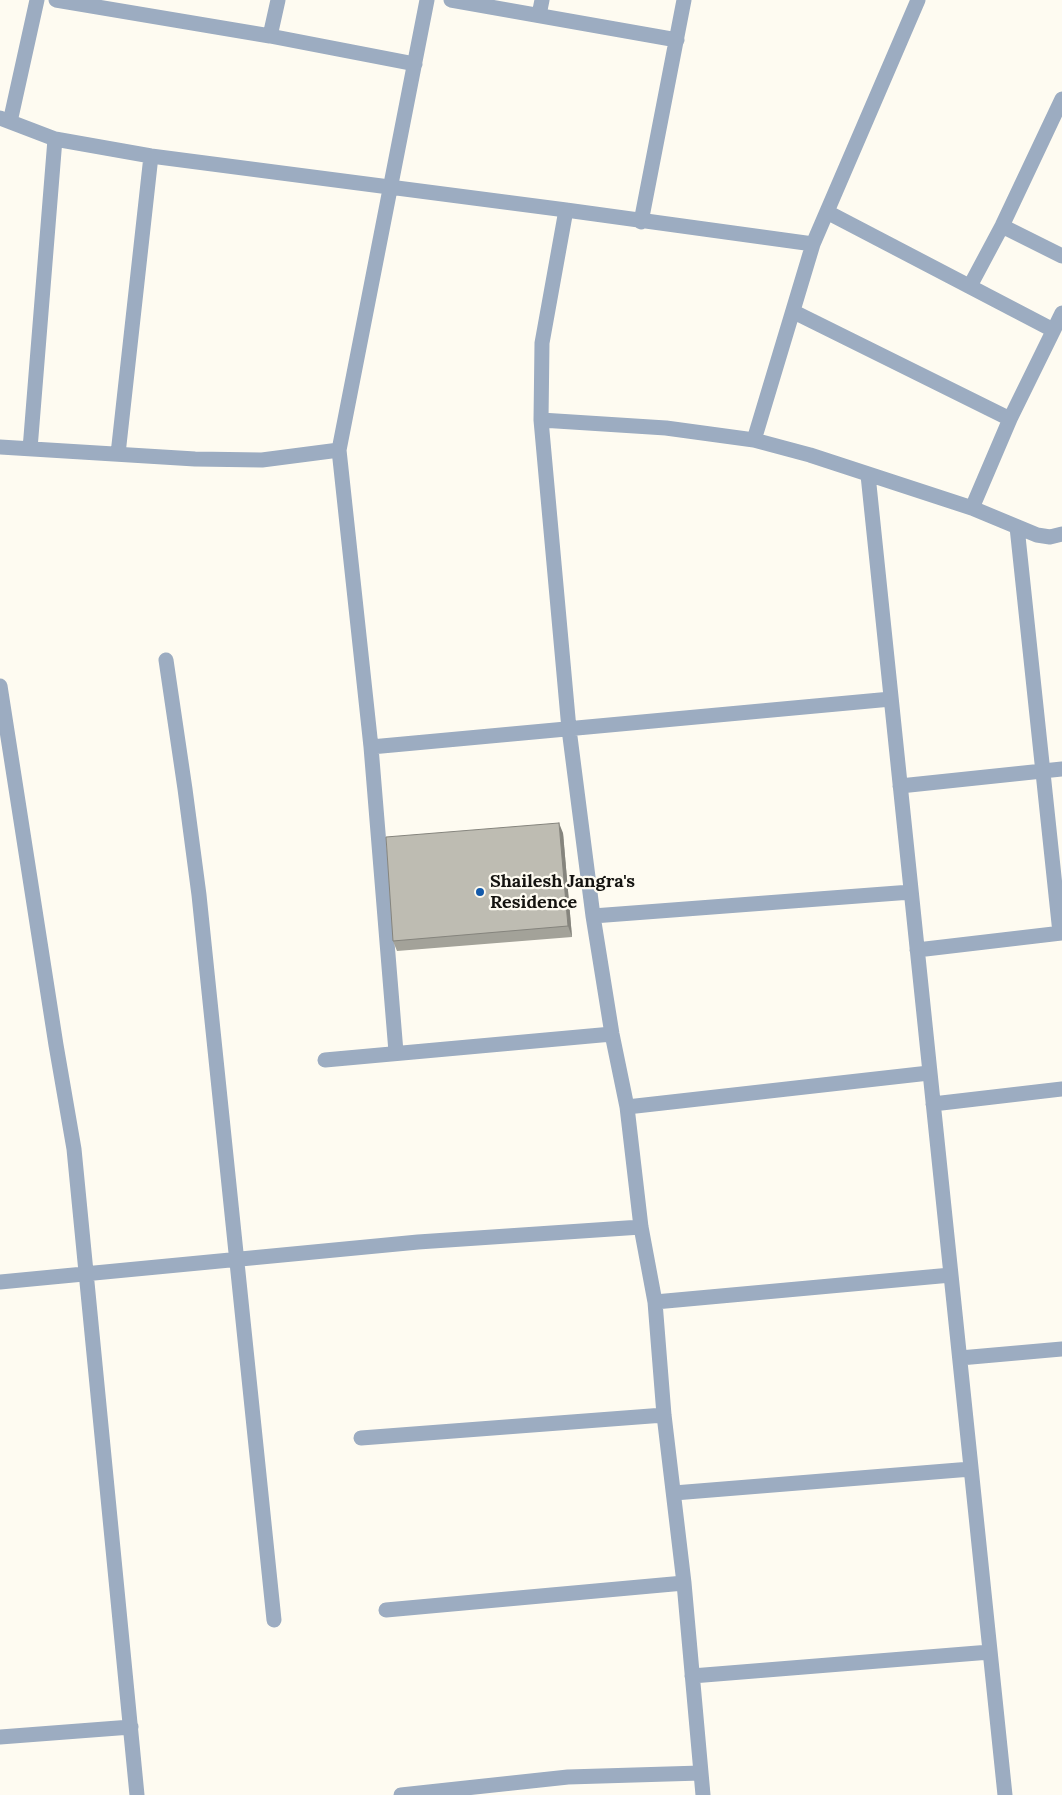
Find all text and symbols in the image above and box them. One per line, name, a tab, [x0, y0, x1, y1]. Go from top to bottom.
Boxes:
place label: Shailesh Jangra's Residence	[490, 871, 635, 914]
marker: Shailesh Jangra's Residence	[474, 886, 486, 898]

